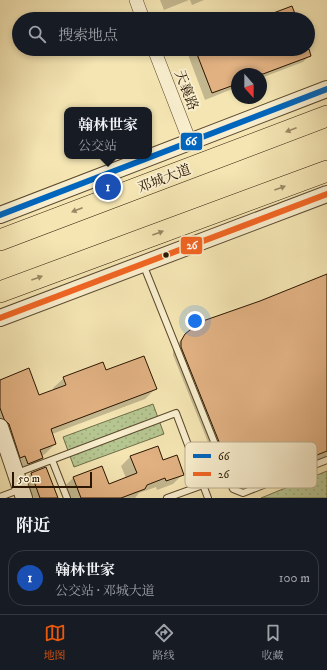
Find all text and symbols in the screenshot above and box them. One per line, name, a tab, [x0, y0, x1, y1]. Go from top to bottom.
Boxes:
search box	[12, 12, 315, 56]
icon: search	[26, 23, 48, 45]
text: 搜索地点	[58, 26, 118, 45]
street label: 天襄路	[170, 68, 202, 113]
north arrow	[231, 68, 267, 104]
popup	[64, 107, 152, 159]
text: 翰林世家	[78, 116, 138, 135]
one-way arrow	[284, 127, 296, 133]
line badge: 66	[180, 132, 203, 151]
text: 66	[185, 135, 198, 149]
text: 公交站	[78, 138, 117, 154]
street label: 邓城大道	[135, 160, 194, 197]
pin: 1	[95, 172, 121, 202]
one-way arrow	[275, 184, 287, 190]
one-way arrow	[71, 208, 83, 214]
one-way arrow	[153, 230, 165, 236]
line badge: 26	[180, 236, 203, 255]
text: 26	[186, 239, 199, 253]
unlabelled marker	[161, 250, 171, 260]
one-way arrow	[31, 275, 43, 281]
your location	[185, 311, 205, 331]
legend	[185, 442, 317, 488]
text: 66	[218, 450, 231, 464]
text: 26	[218, 468, 230, 482]
scale bar	[12, 470, 92, 489]
text: 50 m	[18, 472, 40, 486]
text: 附近	[16, 515, 50, 537]
text: 翰林世家	[55, 561, 115, 580]
text: 1	[28, 570, 32, 586]
text: 100 m	[279, 570, 310, 586]
text: 公交站 · 邓城大道	[55, 583, 155, 599]
tab: 地图	[44, 622, 66, 663]
tab: 路线	[153, 622, 175, 663]
tab: 收藏	[262, 622, 284, 663]

